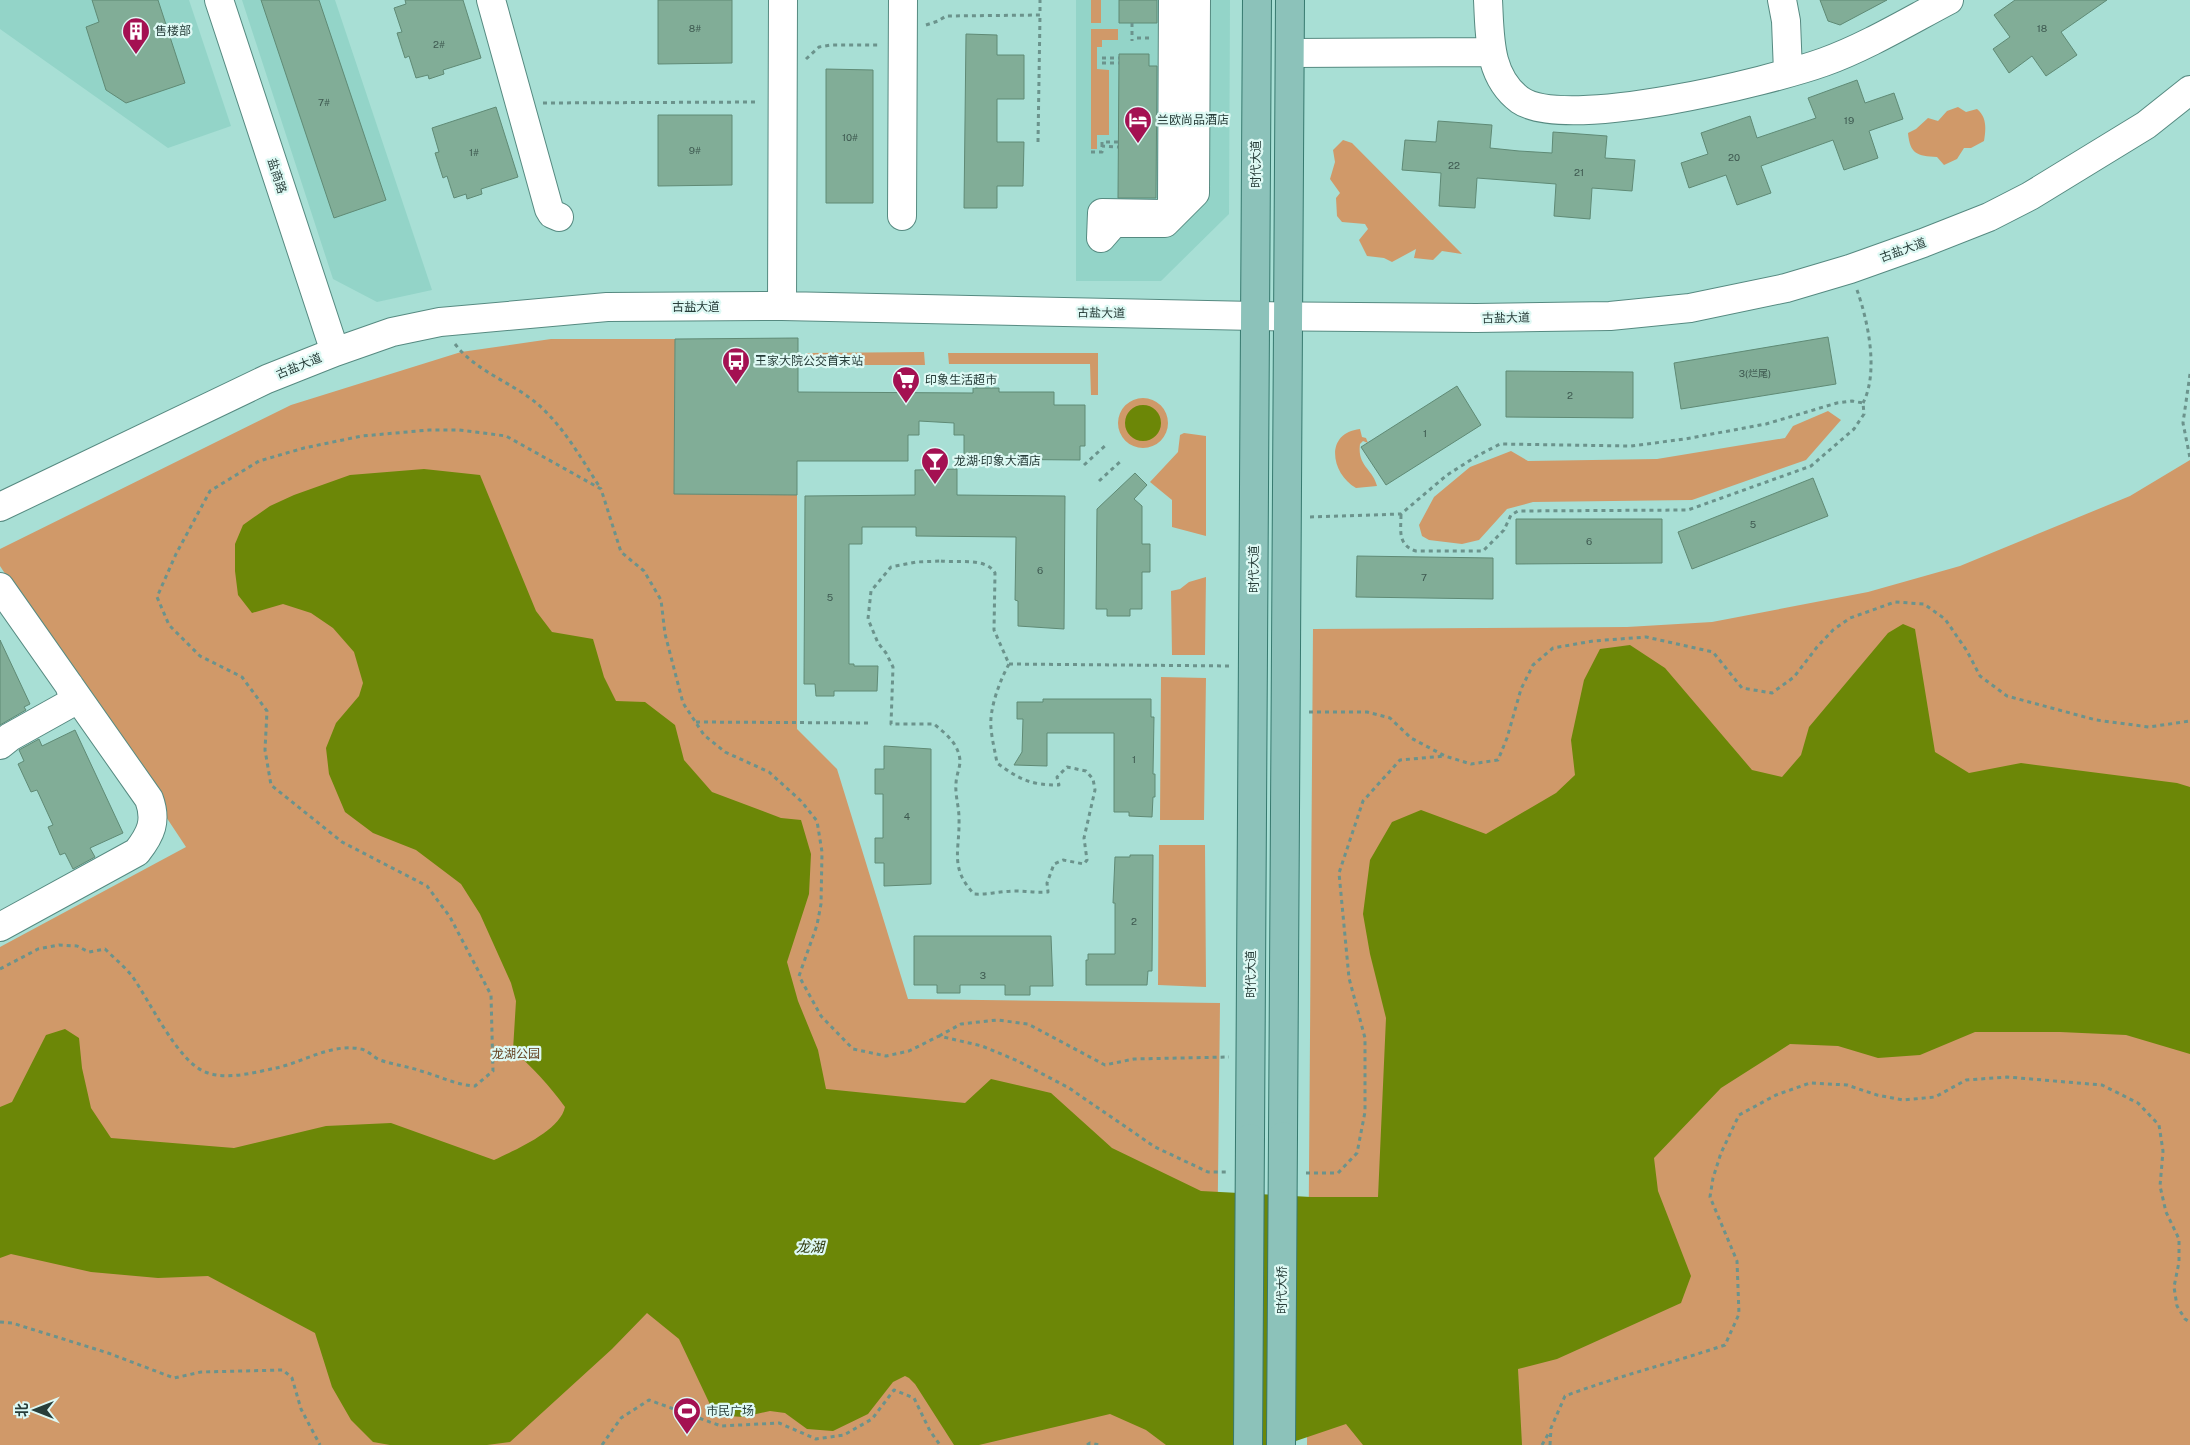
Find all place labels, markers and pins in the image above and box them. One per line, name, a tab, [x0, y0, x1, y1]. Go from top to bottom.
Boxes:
building icon: 售楼部	[121, 16, 151, 55]
place label: 售楼部	[155, 24, 191, 38]
hotel icon: 兰欧尚品酒店	[1123, 105, 1153, 144]
place label: 兰欧尚品酒店	[1157, 113, 1229, 127]
bus stop icon: 王家大院公交首末站	[721, 346, 751, 385]
place label: 王家大院公交首末站	[755, 354, 863, 368]
supermarket icon: 印象生活超市	[891, 365, 921, 404]
place label: 印象生活超市	[925, 373, 997, 387]
bar icon: 龙湖·印象大酒店	[920, 446, 950, 485]
place label: 龙湖·印象大酒店	[954, 454, 1041, 468]
sports icon: 市民广场	[672, 1396, 702, 1435]
place label: 市民广场	[706, 1404, 754, 1418]

